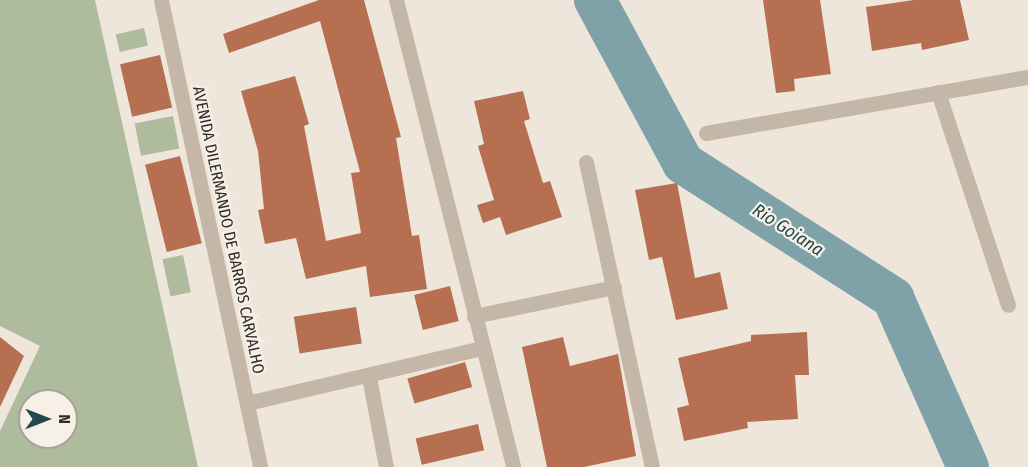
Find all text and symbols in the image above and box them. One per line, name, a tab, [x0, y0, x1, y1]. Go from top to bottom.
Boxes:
street label: AVENIDA DILERMANDO DE BARROS CARVALHO	[188, 84, 268, 376]
water label: Rio Goiana	[748, 199, 828, 261]
north arrow	[18, 389, 78, 449]
text: N	[55, 414, 74, 424]

